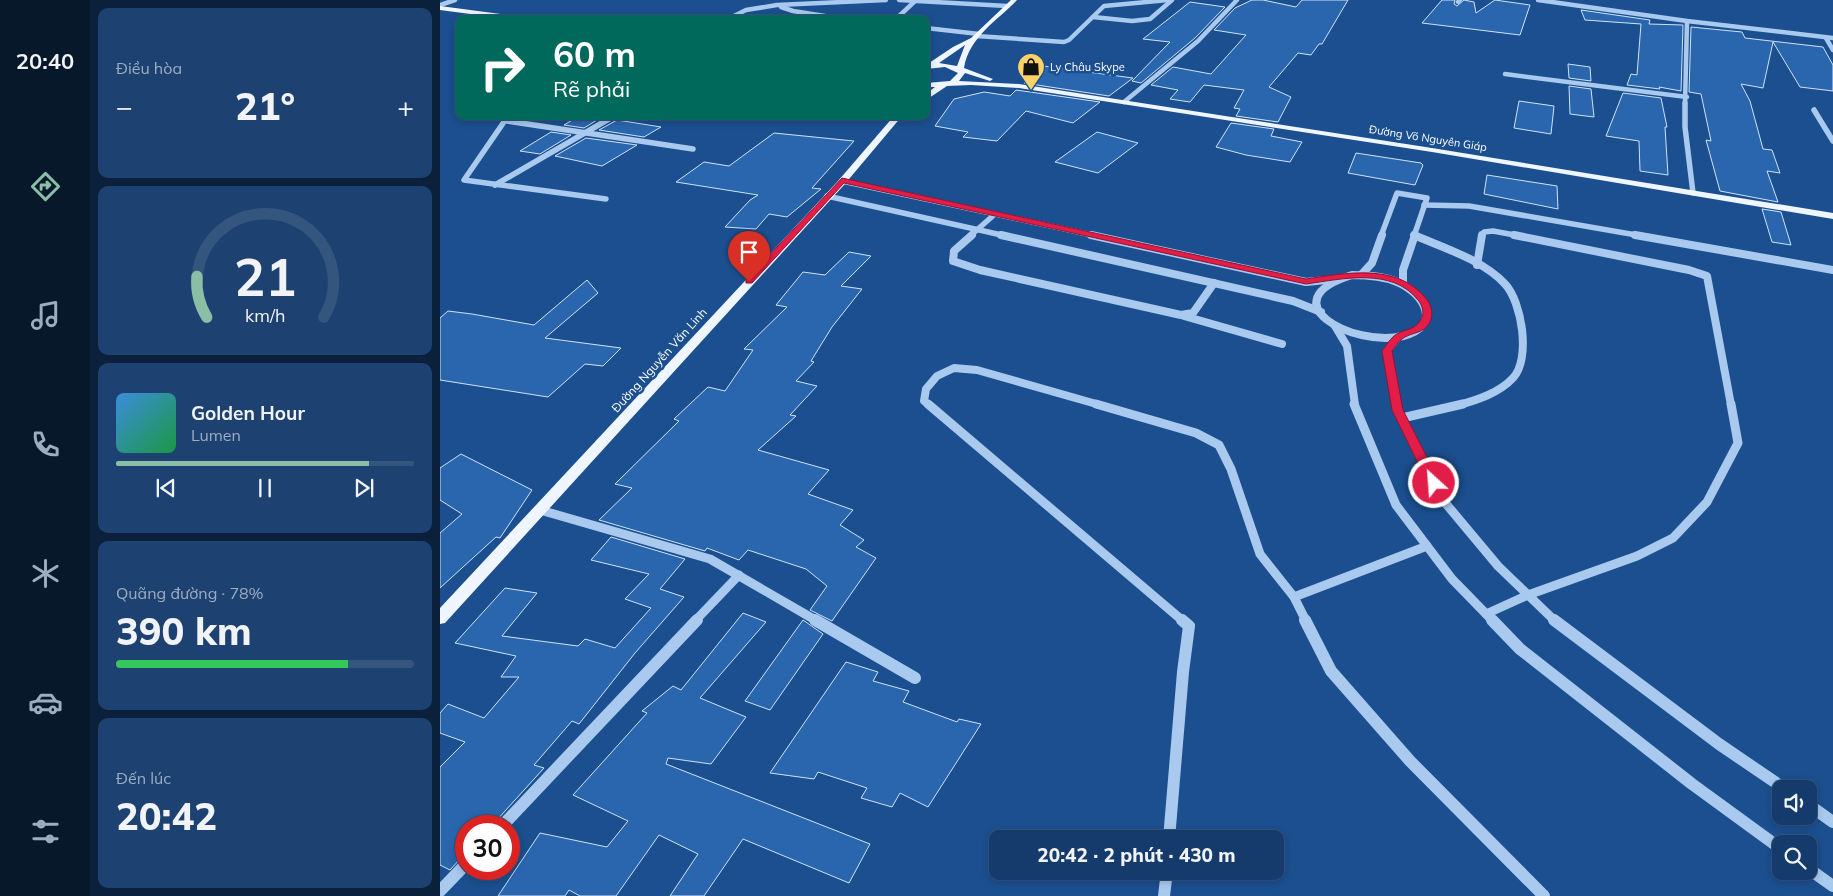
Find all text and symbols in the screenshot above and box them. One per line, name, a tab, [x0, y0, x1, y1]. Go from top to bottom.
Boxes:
text: 60 m	[553, 32, 636, 76]
icon: right	[470, 35, 535, 100]
text: 20:40	[16, 47, 74, 75]
shop icon: Ly Châu Skype	[1016, 52, 1046, 91]
text: Điều hòa	[116, 58, 182, 78]
place label: Ly Châu Skype	[1050, 60, 1125, 74]
text: Rẽ phải	[553, 75, 630, 103]
text: 21°	[235, 82, 295, 130]
text: −	[116, 89, 133, 124]
text: +	[397, 89, 414, 124]
street label: Đường Võ Nguyên Giáp	[1368, 122, 1488, 154]
icon: directions	[28, 169, 63, 204]
pin	[728, 231, 770, 282]
icon: arrive	[735, 238, 763, 266]
text: 21	[234, 244, 296, 309]
icon: music	[28, 298, 63, 333]
text: km/h	[245, 304, 285, 326]
street label: Đường Nguyễn Văn Linh	[608, 305, 710, 415]
text: Golden Hour	[191, 401, 305, 425]
text: Lumen	[191, 425, 241, 445]
icon: phone	[28, 427, 63, 462]
position arrow	[1407, 456, 1459, 508]
icon: previous	[152, 474, 180, 502]
icon: pause	[251, 474, 279, 502]
icon: next	[350, 474, 378, 502]
icon: climate	[28, 556, 63, 591]
text: Quãng đường · 78%	[116, 583, 264, 603]
text: 390 km	[116, 607, 252, 655]
icon: car	[28, 685, 63, 720]
text: Đến lúc	[116, 768, 171, 788]
map controls	[1772, 780, 1817, 880]
button: sound	[1772, 780, 1817, 825]
text: 20:42	[116, 792, 217, 840]
icon: filters	[28, 814, 63, 849]
speed limit sign: 30	[455, 815, 520, 880]
button: search	[1772, 835, 1817, 880]
text: 20:42 · 2 phút · 430 m	[1037, 843, 1236, 867]

